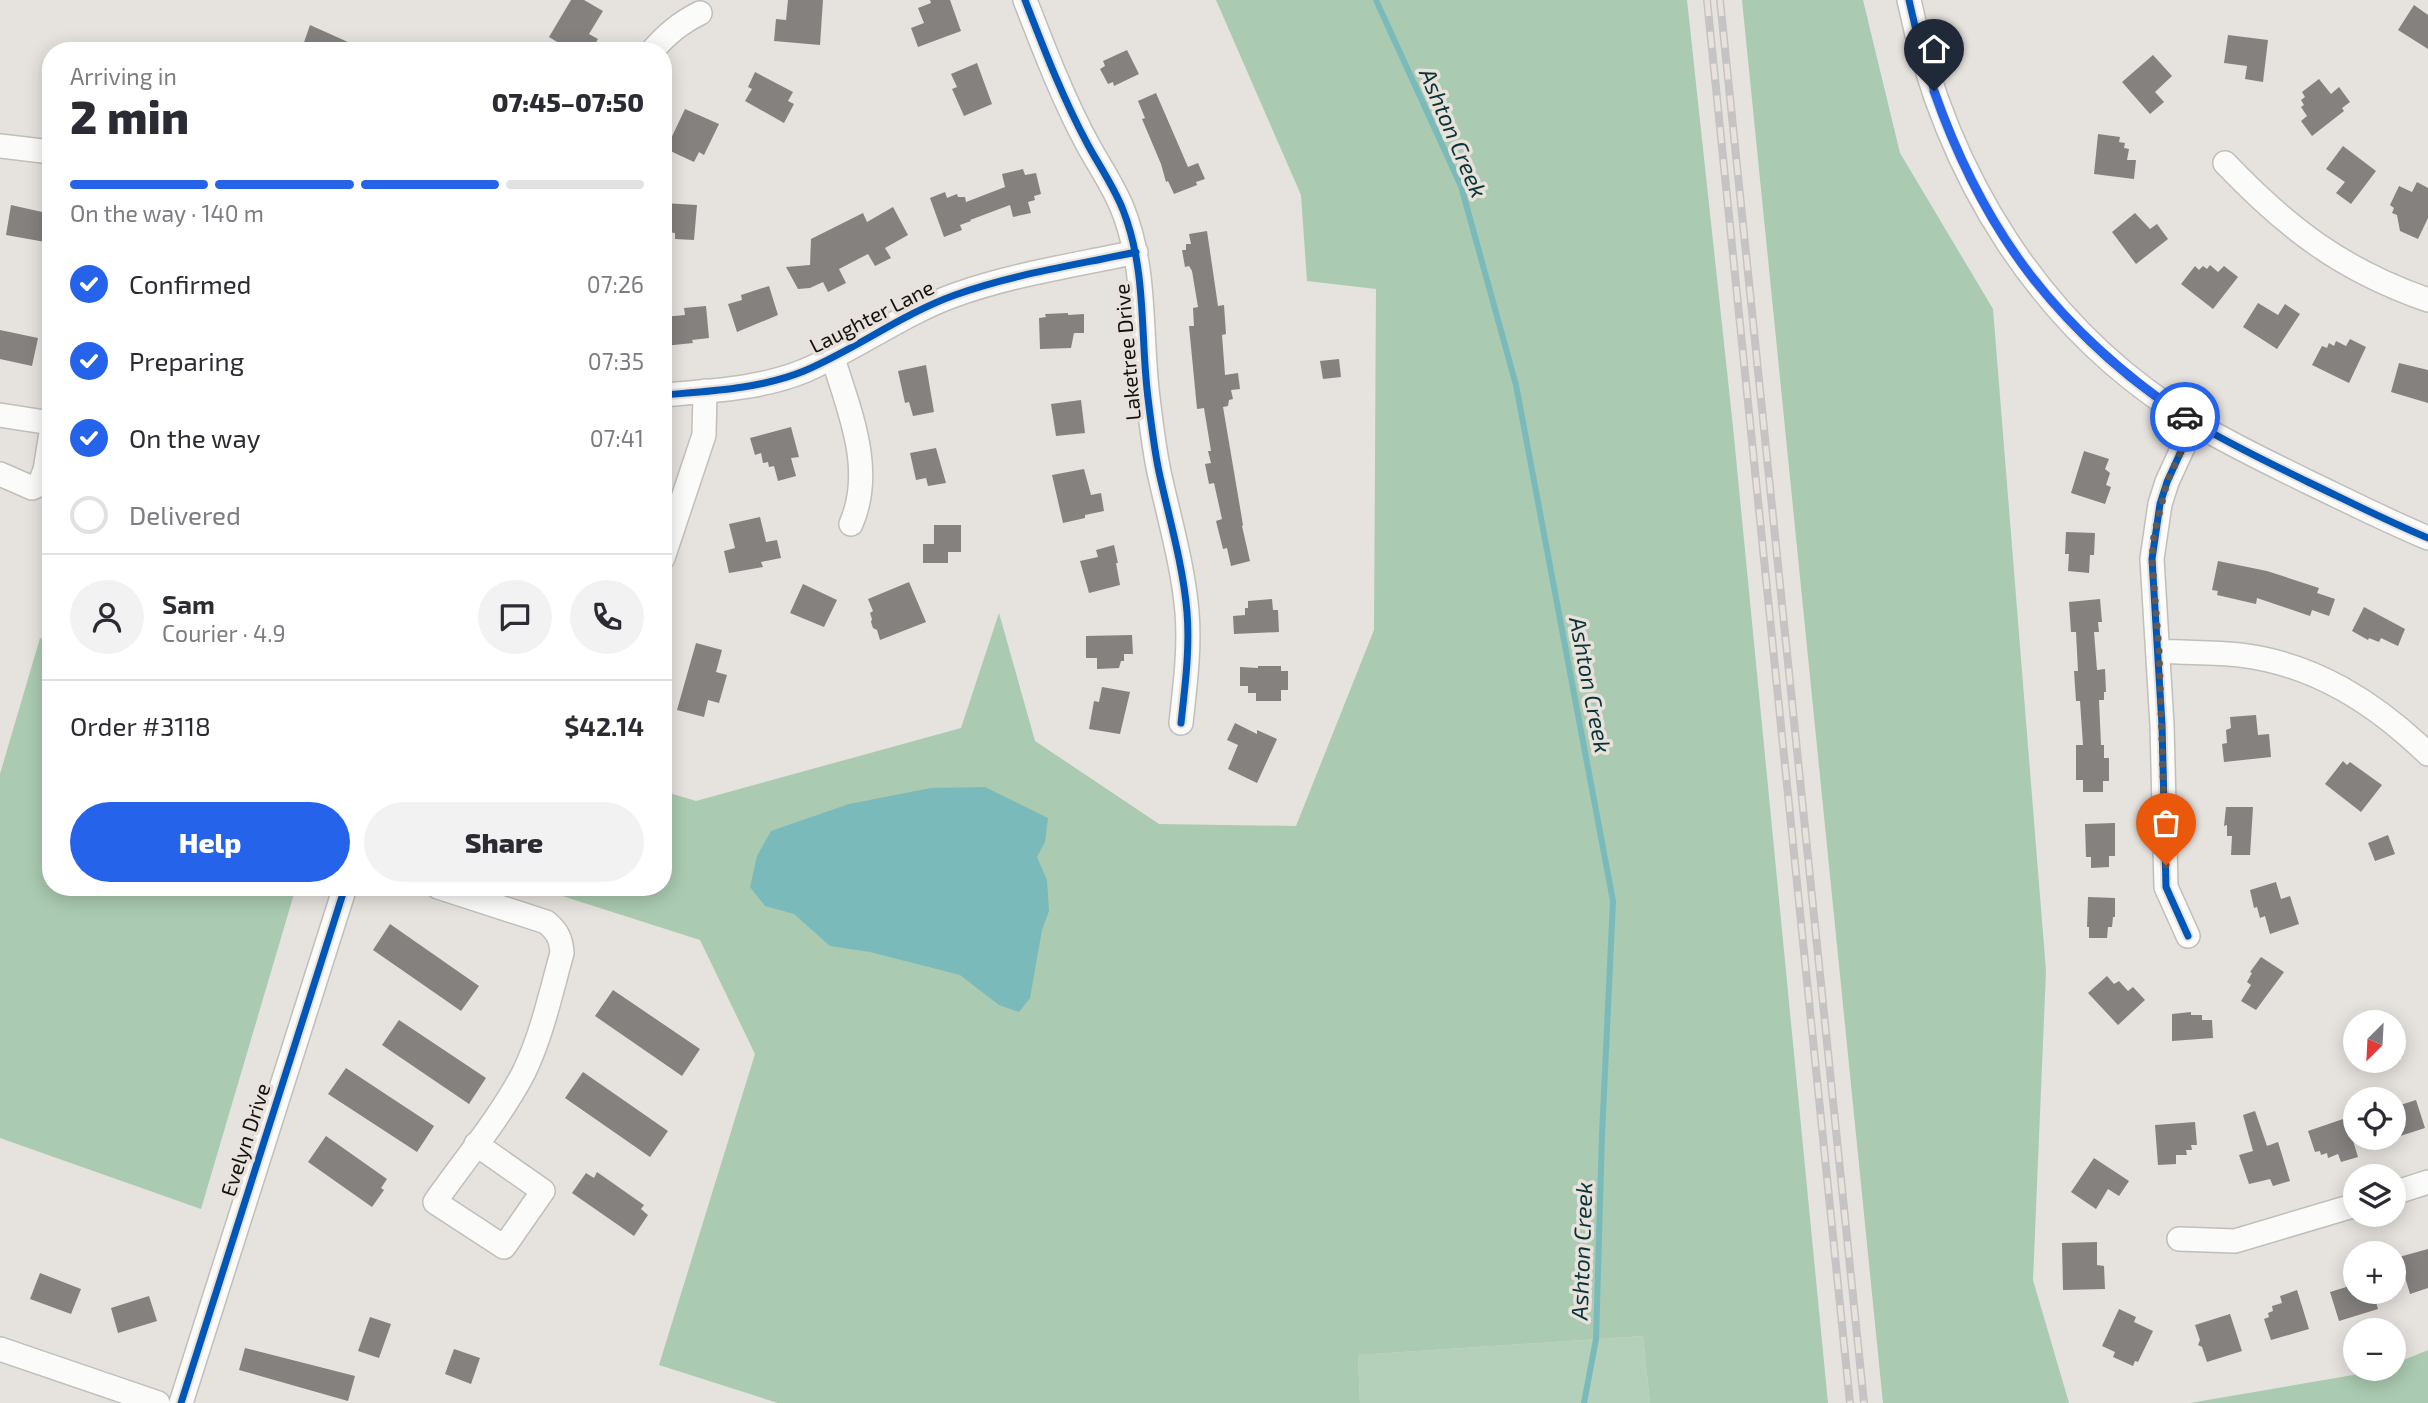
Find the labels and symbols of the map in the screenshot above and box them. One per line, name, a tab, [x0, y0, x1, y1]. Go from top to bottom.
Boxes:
pin	[1904, 19, 1964, 91]
water label: Ashton Creek	[1414, 63, 1494, 202]
street label: Laughter Lane	[805, 274, 938, 358]
street label: Laketree Drive	[1108, 283, 1145, 422]
courier	[2150, 382, 2220, 452]
water label: Ashton Creek	[1564, 613, 1618, 755]
pin	[2136, 793, 2196, 865]
north arrow	[2343, 1010, 2406, 1073]
street label: Evelyn Drive	[215, 1080, 275, 1199]
water label: Ashton Creek	[1565, 1182, 1597, 1321]

